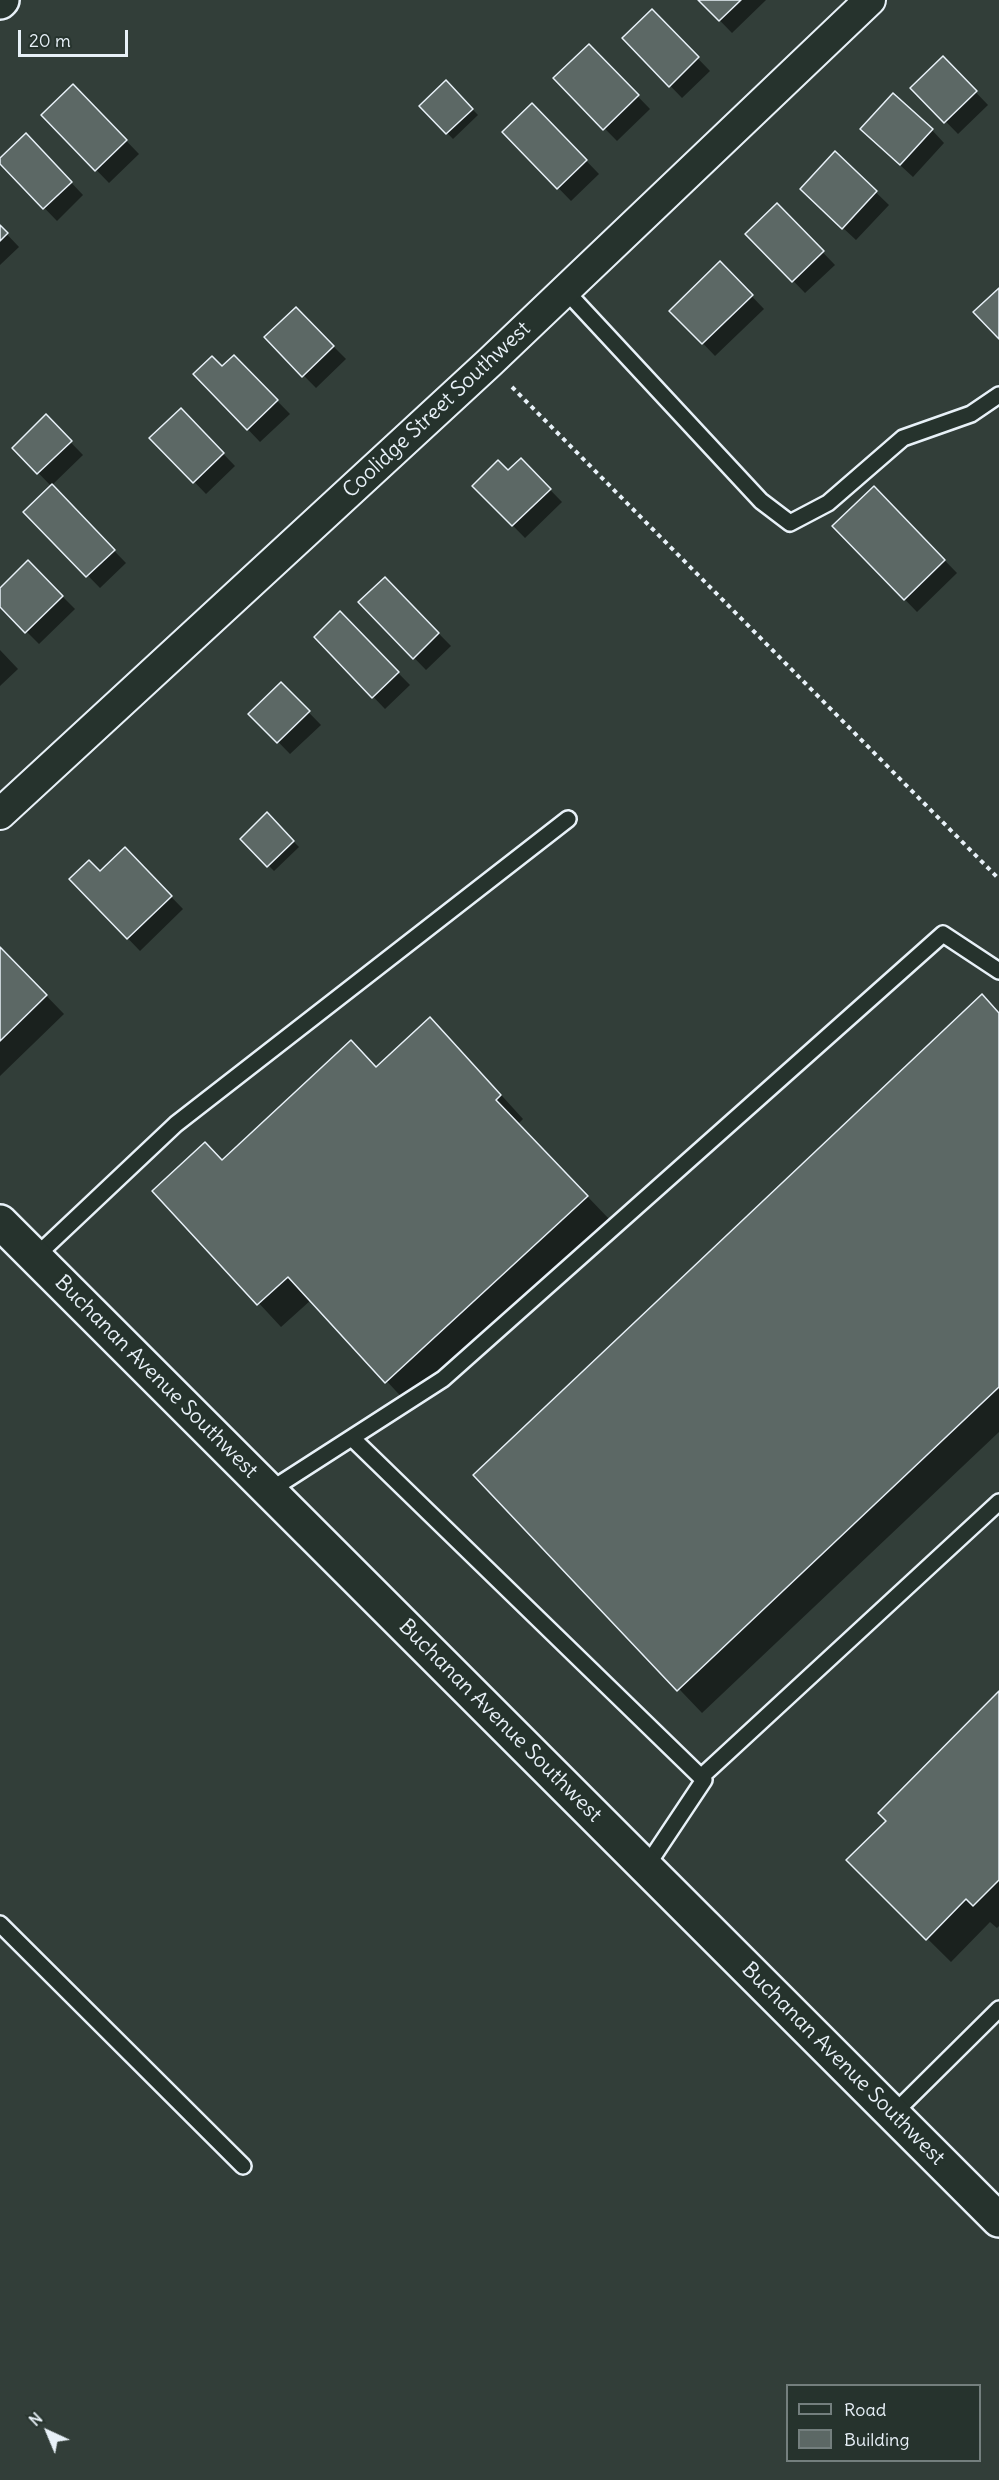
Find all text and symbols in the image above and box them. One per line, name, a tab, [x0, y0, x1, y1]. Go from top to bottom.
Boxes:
scale bar	[21, 18, 130, 56]
text: 20 m	[29, 29, 71, 52]
street label: Coolidge Street Southwest	[338, 316, 536, 504]
street label: Buchanan Avenue Southwest	[49, 1270, 263, 1484]
street label: Buchanan Avenue Southwest	[393, 1614, 607, 1828]
street label: Buchanan Avenue Southwest	[736, 1957, 950, 2171]
legend	[786, 2384, 981, 2462]
text: Road	[844, 2398, 886, 2421]
north arrow	[18, 2402, 78, 2462]
text: N	[25, 2408, 46, 2430]
text: Building	[844, 2428, 909, 2451]

